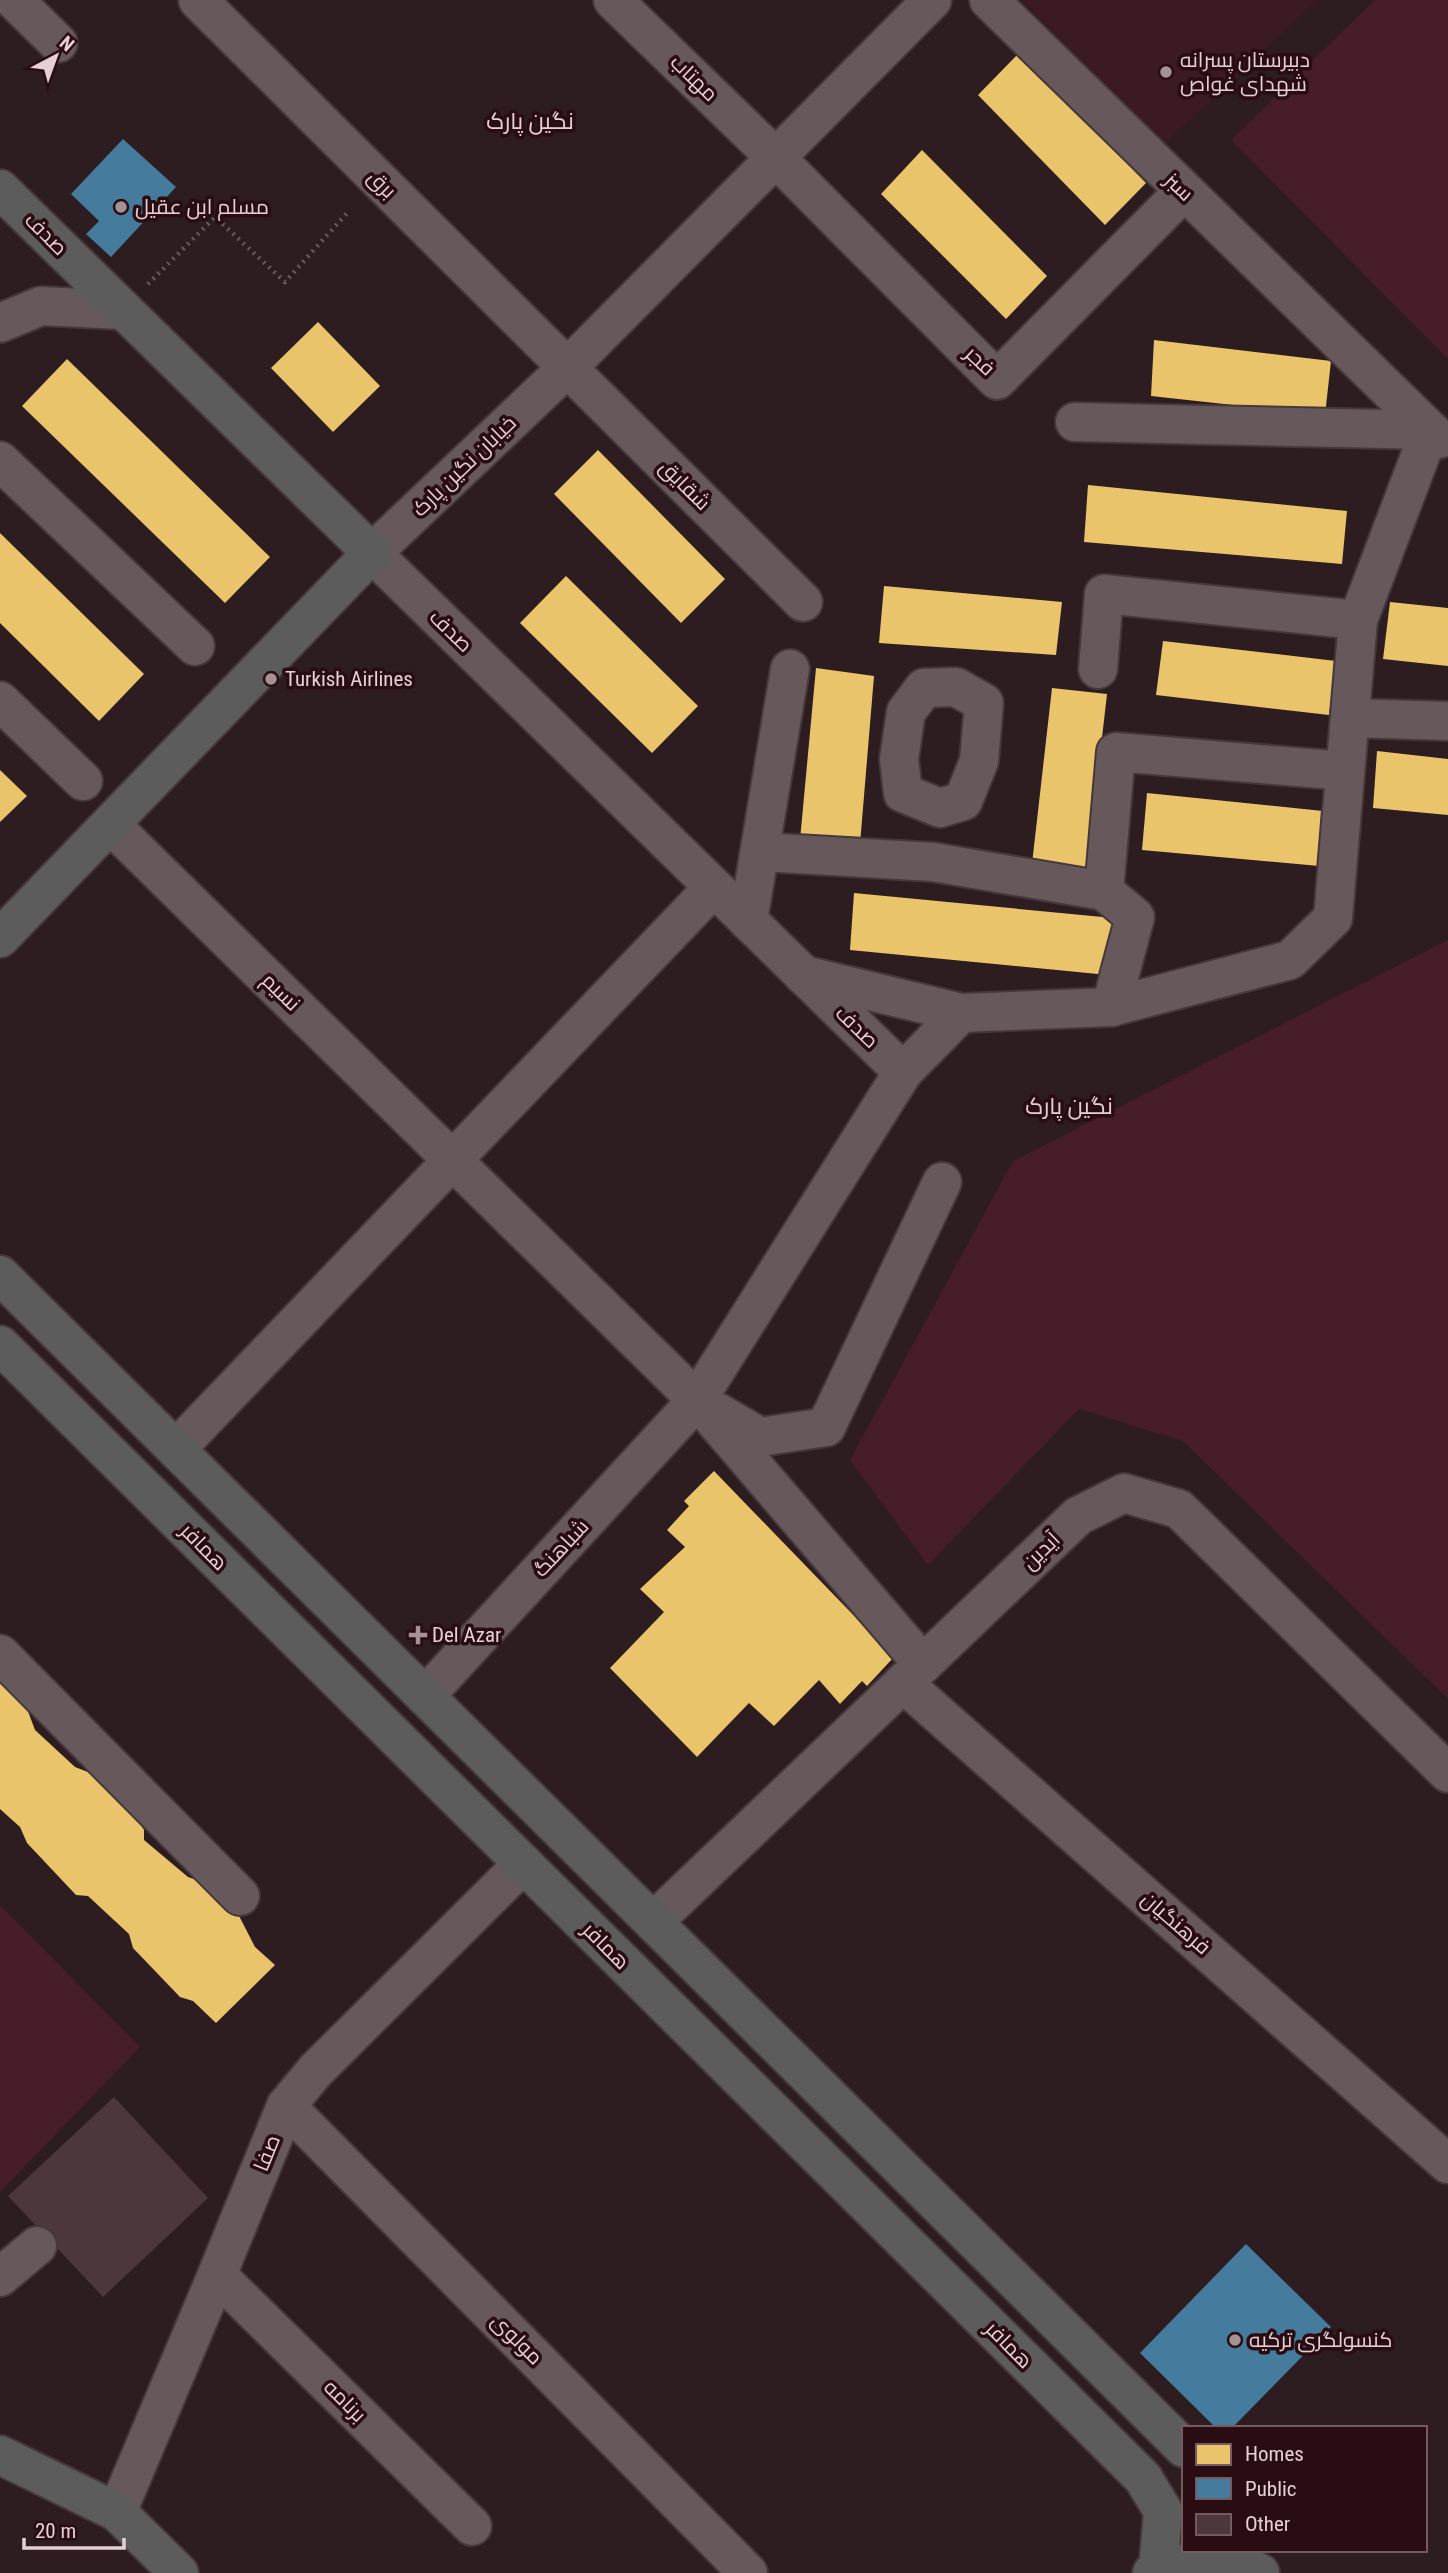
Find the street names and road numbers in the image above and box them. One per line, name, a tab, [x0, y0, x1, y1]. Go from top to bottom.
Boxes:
street label: مهتاب	[665, 50, 723, 107]
street label: برق	[362, 165, 401, 204]
street label: سبز	[1159, 167, 1198, 206]
street label: صدف	[20, 208, 72, 260]
street label: فجر	[959, 341, 1000, 381]
street label: خیابان نگین پارک	[407, 411, 522, 523]
street label: شقایق	[654, 455, 715, 516]
street label: صدف	[425, 605, 477, 657]
street label: نسیم	[256, 968, 305, 1017]
street label: صدف	[831, 1001, 883, 1053]
street label: شباهنگ	[528, 1514, 594, 1582]
street label: همافر	[175, 1518, 232, 1575]
street label: آیدین	[1017, 1527, 1066, 1575]
street label: فرهنگیان	[1136, 1887, 1215, 1960]
street label: همافر	[577, 1917, 634, 1974]
street label: صفا	[249, 2131, 285, 2175]
street label: مولوی	[486, 2308, 548, 2370]
street label: همافر	[980, 2316, 1037, 2373]
street label: برنامه	[319, 2375, 371, 2427]

